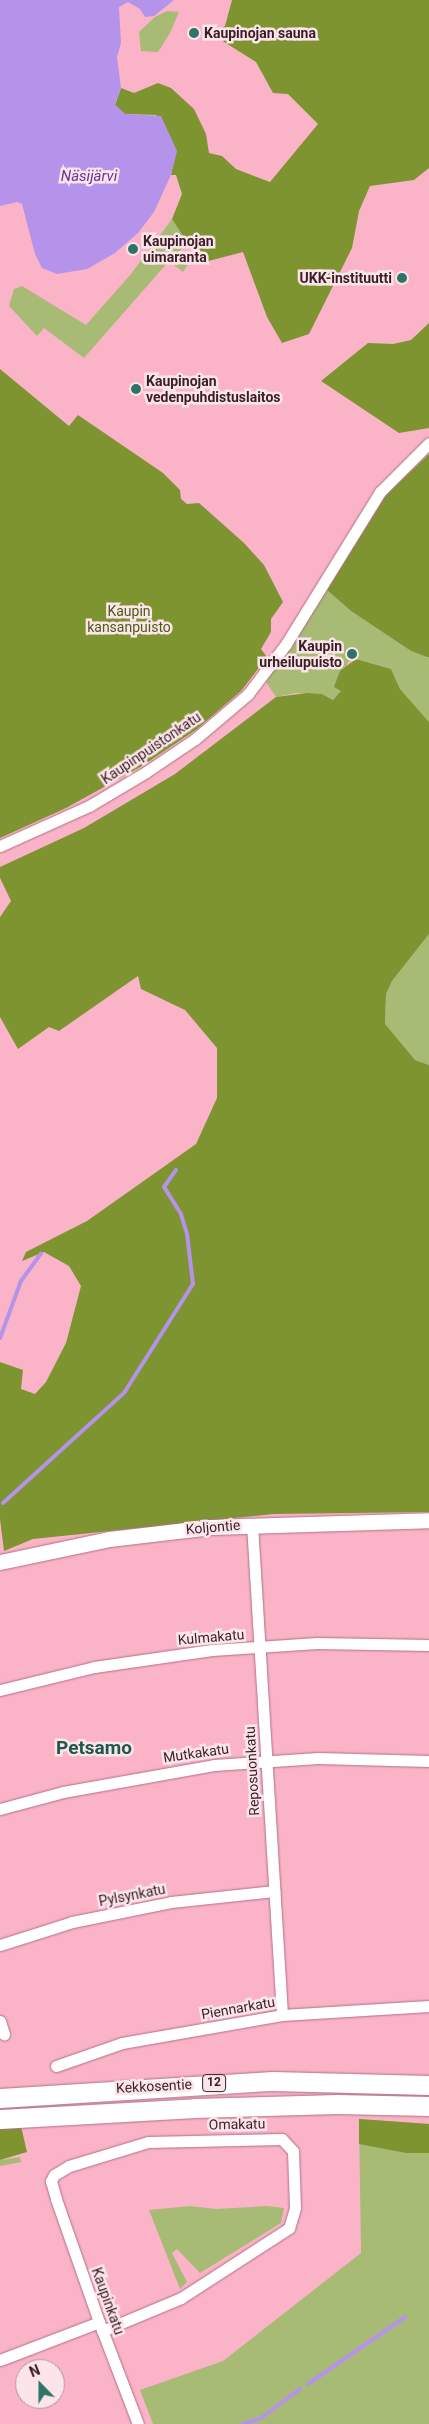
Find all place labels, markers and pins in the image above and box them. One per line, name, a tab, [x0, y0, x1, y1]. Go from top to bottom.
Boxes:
place label: Kaupinojan sauna	[204, 25, 316, 41]
marker: Kaupinojan sauna	[188, 27, 200, 39]
place label: Kaupinojan uimaranta	[143, 233, 214, 266]
marker: Kaupinojan uimaranta	[127, 243, 139, 255]
place label: UKK-instituutti	[300, 270, 392, 286]
marker: UKK-instituutti	[396, 272, 408, 284]
place label: Kaupinojan vedenpuhdistuslaitos	[146, 373, 281, 406]
marker: Kaupinojan vedenpuhdistuslaitos	[130, 383, 142, 395]
place label: Kaupin urheilupuisto	[259, 638, 342, 670]
marker: Kaupin urheilupuisto	[346, 648, 358, 660]

